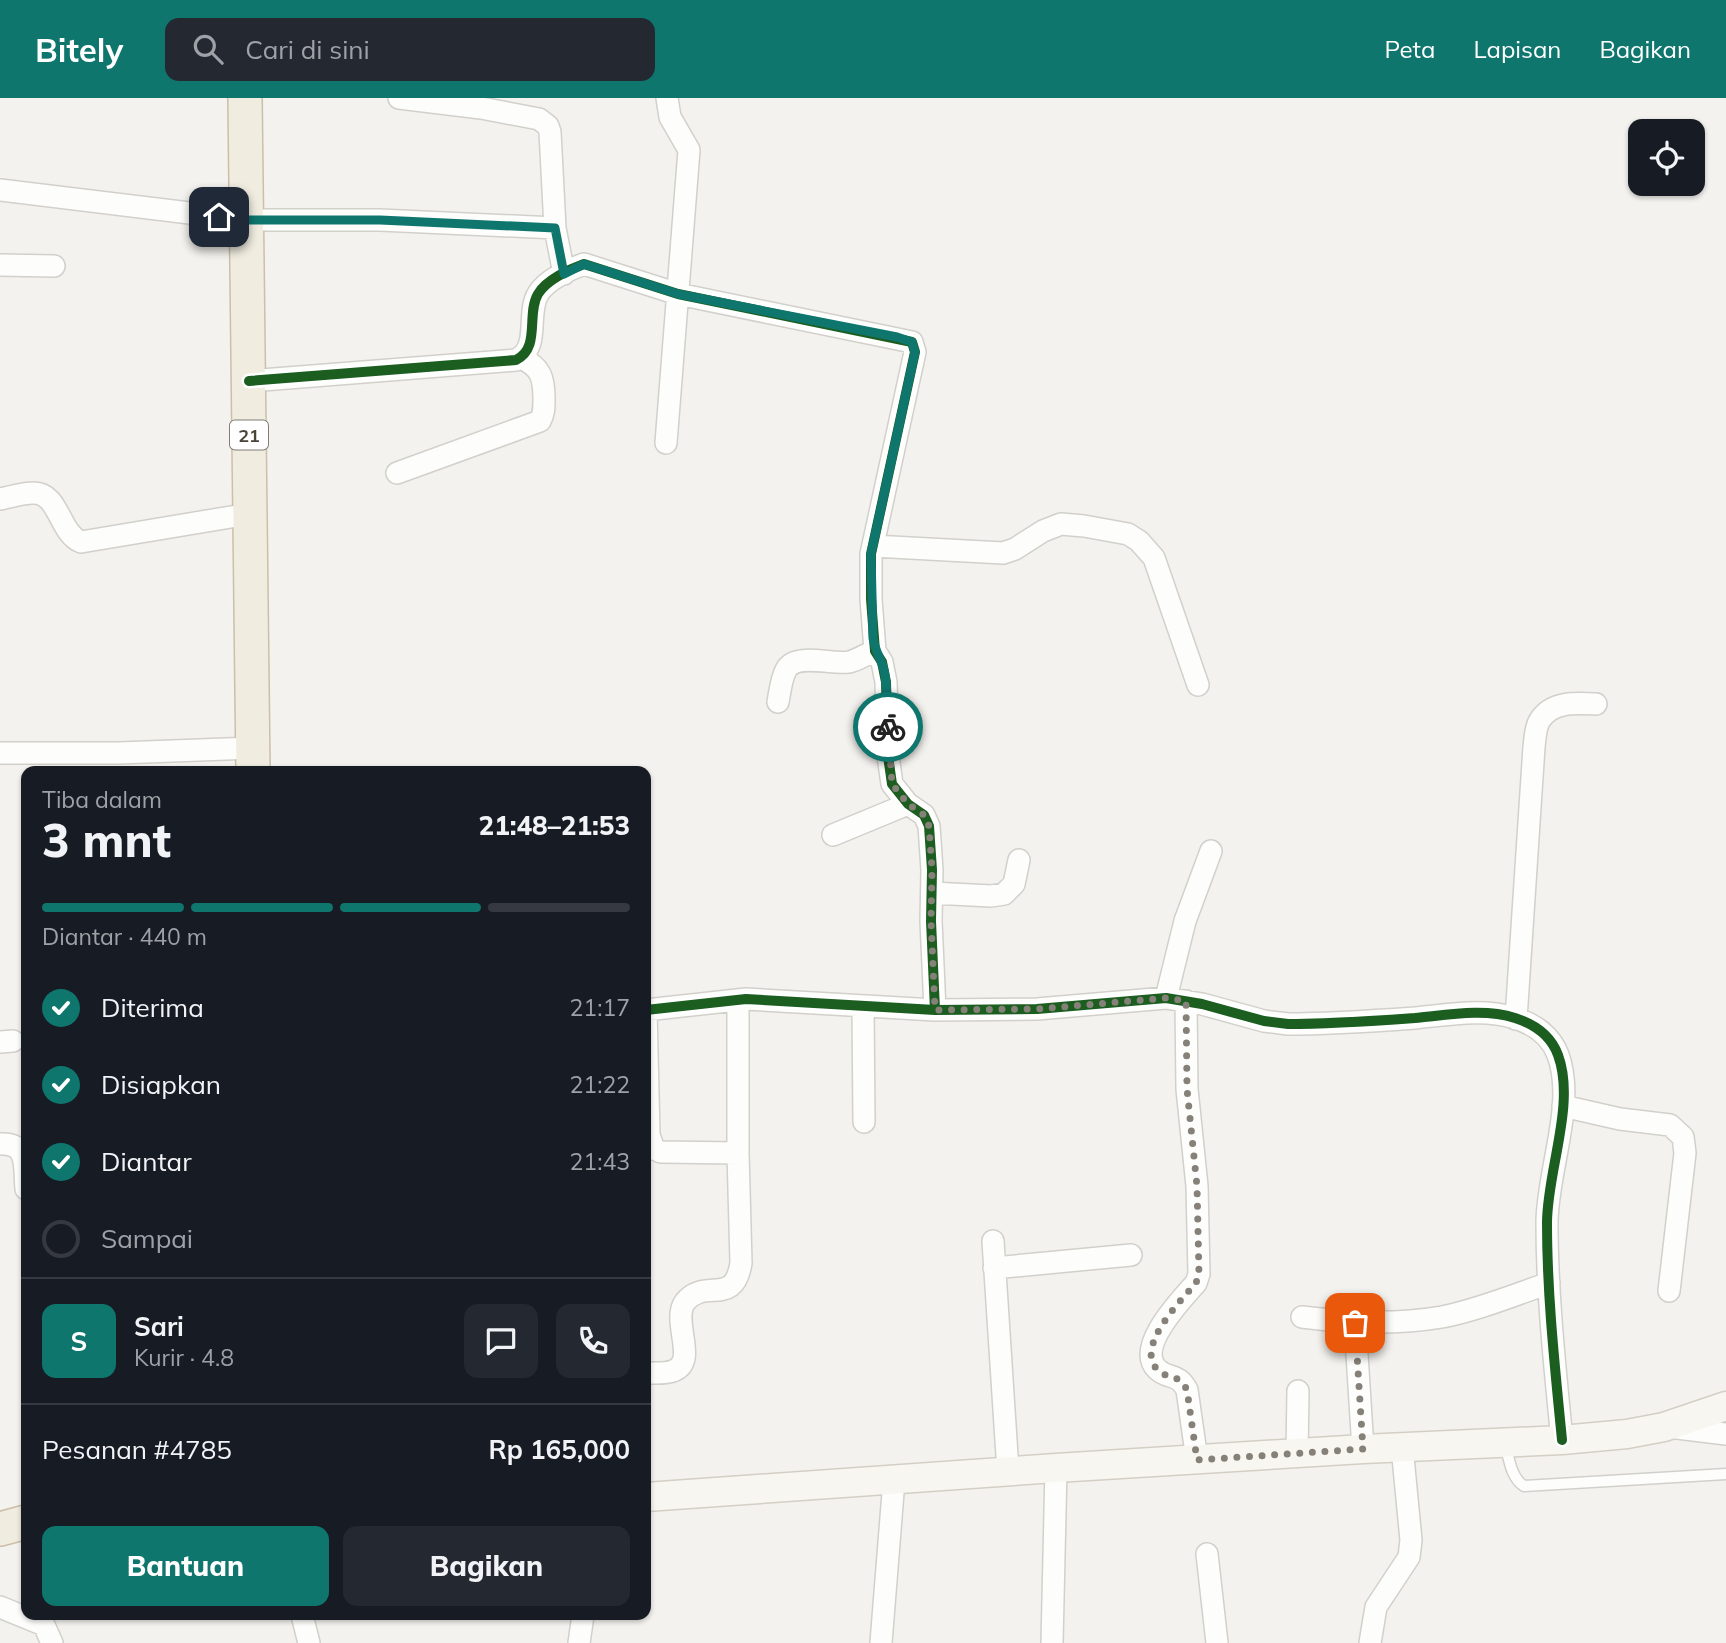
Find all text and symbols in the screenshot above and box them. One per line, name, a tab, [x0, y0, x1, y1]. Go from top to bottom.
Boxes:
search box	[165, 18, 655, 81]
text: Bitely	[35, 29, 123, 70]
icon: search	[189, 30, 227, 68]
text: Cari di sini	[245, 33, 370, 66]
text: Peta	[1384, 34, 1435, 64]
text: Lapisan	[1473, 34, 1561, 64]
text: Bagikan	[1599, 34, 1691, 64]
map controls	[1628, 119, 1705, 196]
button: locate	[1628, 119, 1705, 196]
pin	[189, 187, 249, 247]
icon: home	[200, 198, 238, 236]
road number: 21	[230, 421, 268, 450]
courier	[853, 692, 923, 762]
icon: bike	[869, 708, 907, 746]
text: Tiba dalam	[42, 785, 162, 814]
text: 21:48–21:53	[479, 809, 630, 842]
text: 3 mnt	[42, 811, 171, 869]
text: Diantar · 440 m	[42, 922, 207, 951]
icon: check	[42, 989, 80, 1027]
text: Diterima	[101, 991, 204, 1024]
text: 21:17	[570, 993, 630, 1022]
icon: check	[42, 1066, 80, 1104]
text: Disiapkan	[101, 1068, 221, 1101]
text: 21:22	[570, 1070, 630, 1099]
icon: check	[42, 1143, 80, 1181]
text: Diantar	[101, 1145, 192, 1178]
text: 21:43	[570, 1147, 630, 1176]
text: Sampai	[101, 1222, 193, 1255]
pin	[1325, 1293, 1385, 1353]
button: chat	[464, 1304, 538, 1378]
button: phone	[556, 1304, 630, 1378]
icon: bag	[1336, 1304, 1374, 1342]
text: Sari	[134, 1310, 184, 1343]
text: S	[71, 1325, 87, 1358]
text: Kurir · 4.8	[134, 1343, 234, 1372]
text: Pesanan #4785	[42, 1433, 232, 1466]
text: Rp 165,000	[488, 1433, 630, 1466]
button: Bantuan	[42, 1526, 329, 1606]
button: Bagikan	[343, 1526, 630, 1606]

